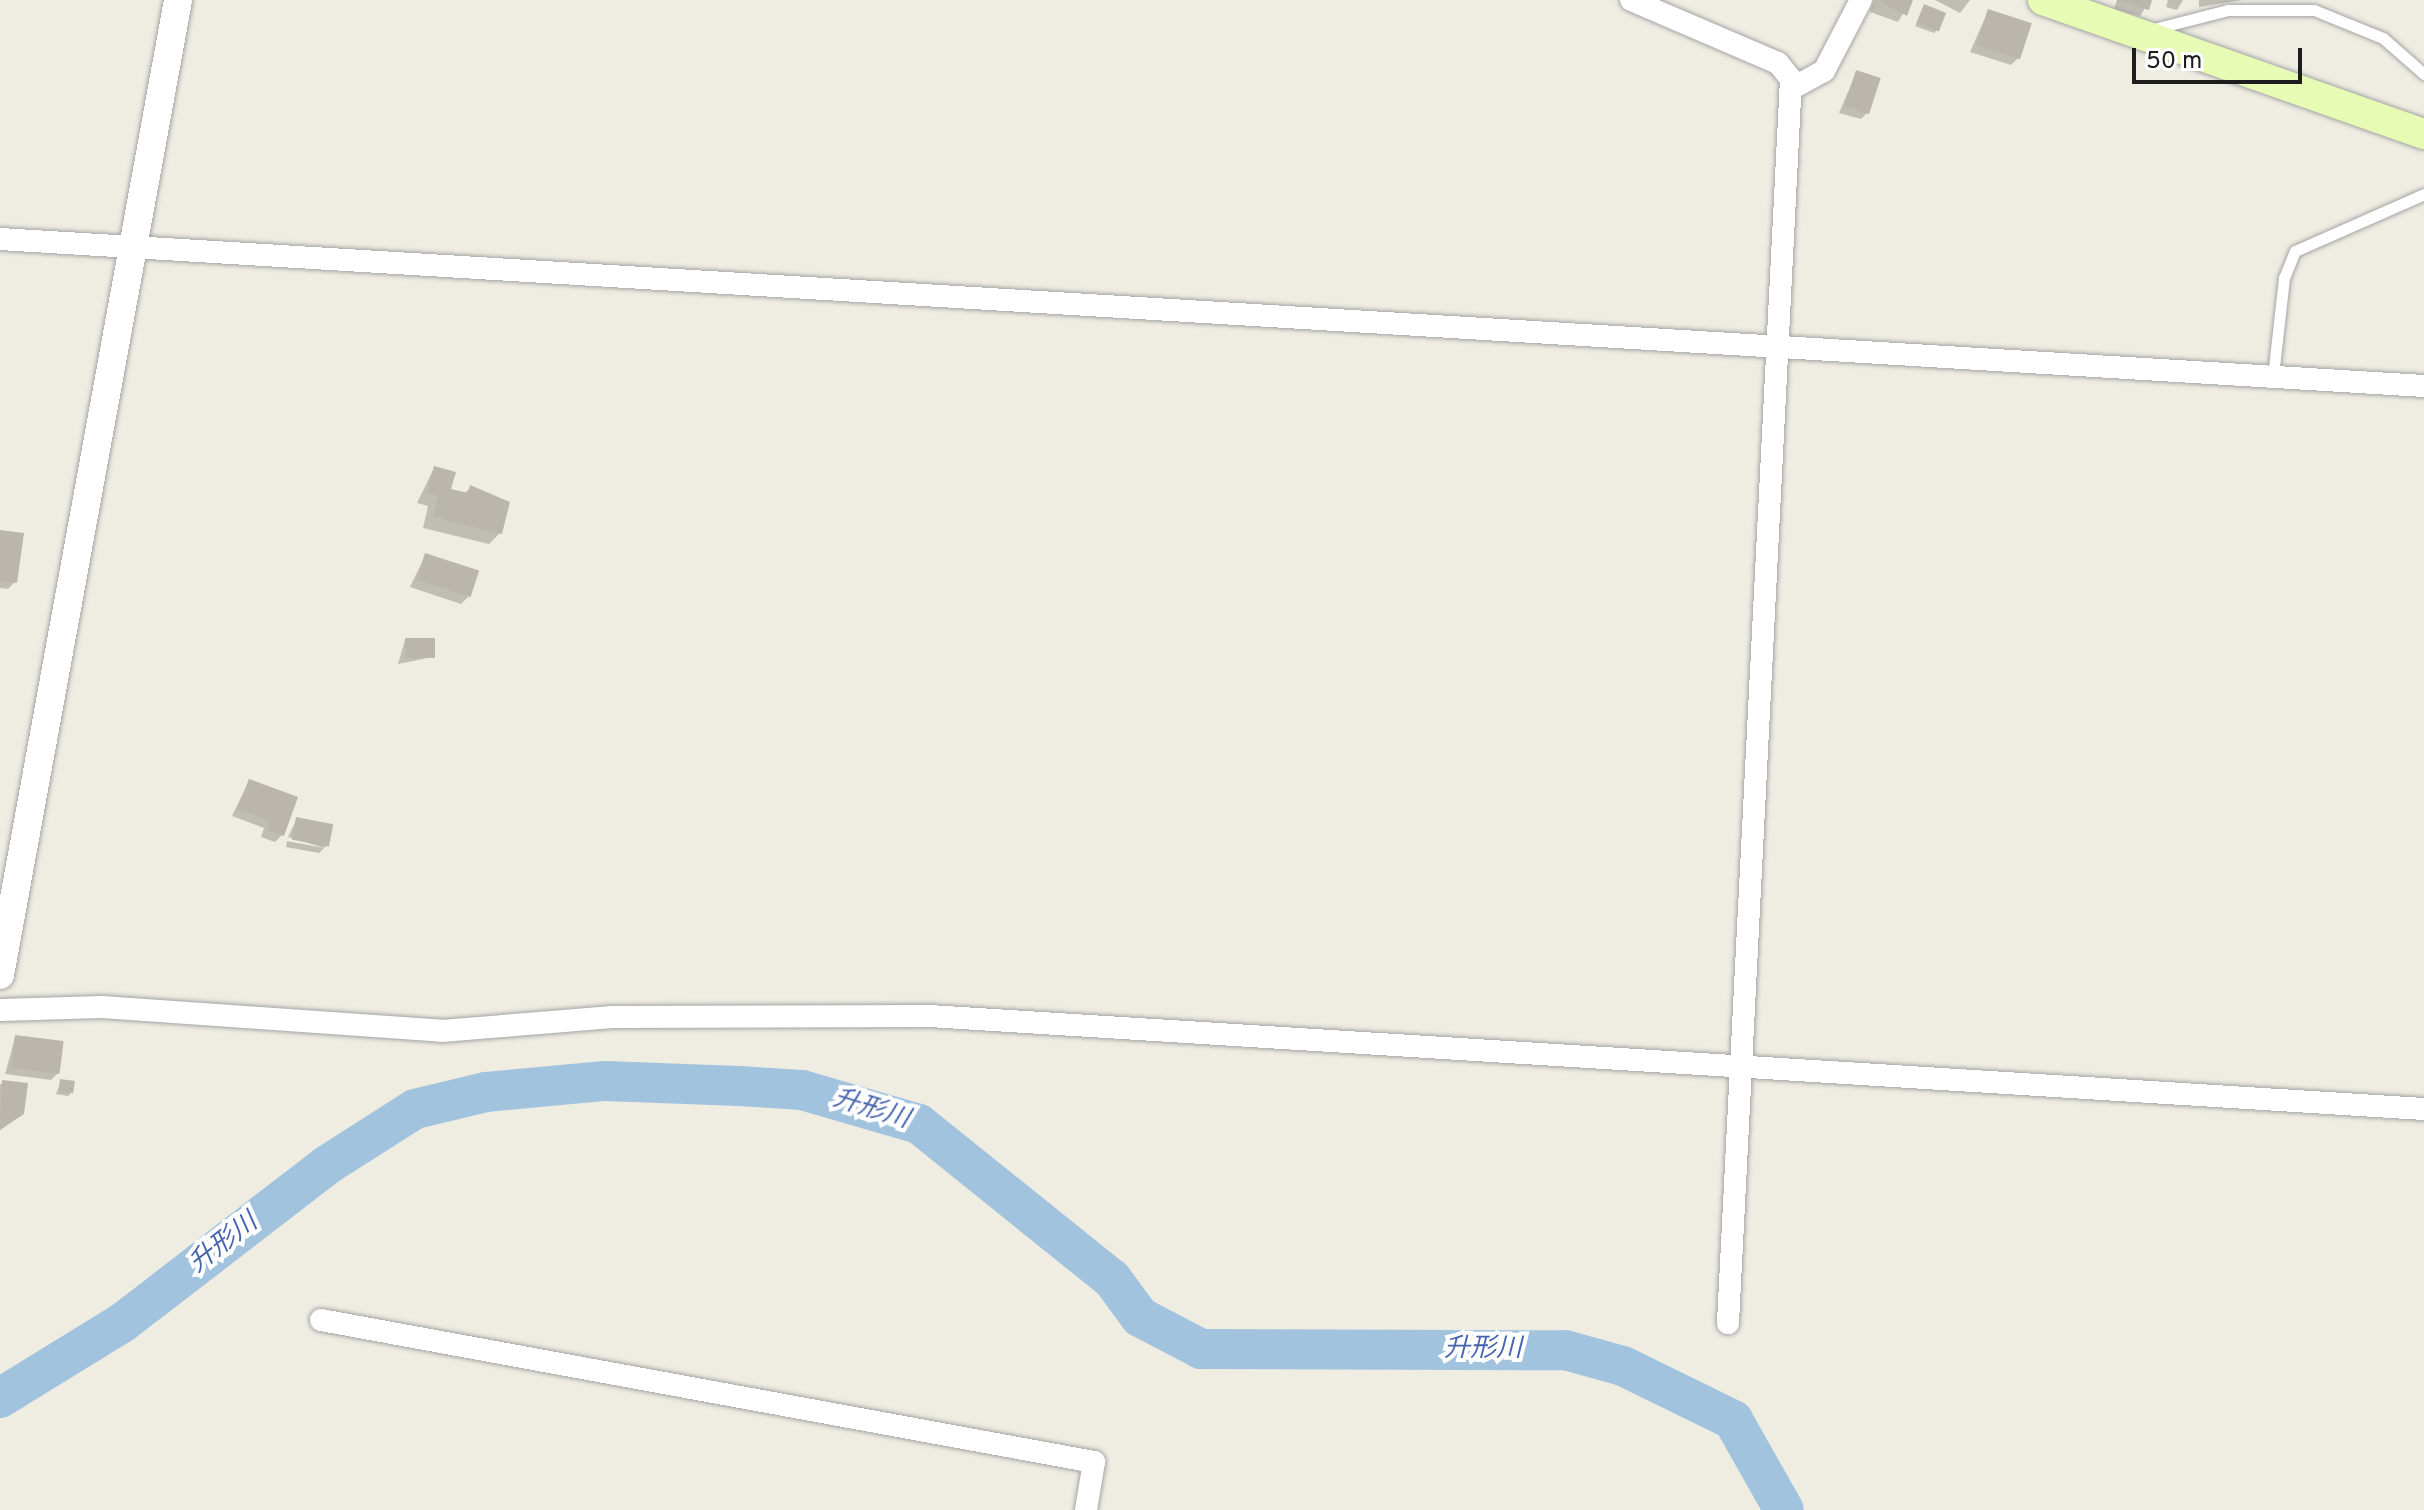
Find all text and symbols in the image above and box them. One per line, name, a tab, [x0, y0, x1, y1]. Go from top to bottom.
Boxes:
scale bar	[2136, 32, 2306, 82]
text: 50 m	[2146, 47, 2202, 77]
water label: 升形川	[829, 1084, 913, 1136]
water label: 升形川	[184, 1208, 264, 1280]
water label: 升形川	[1444, 1334, 1522, 1366]

